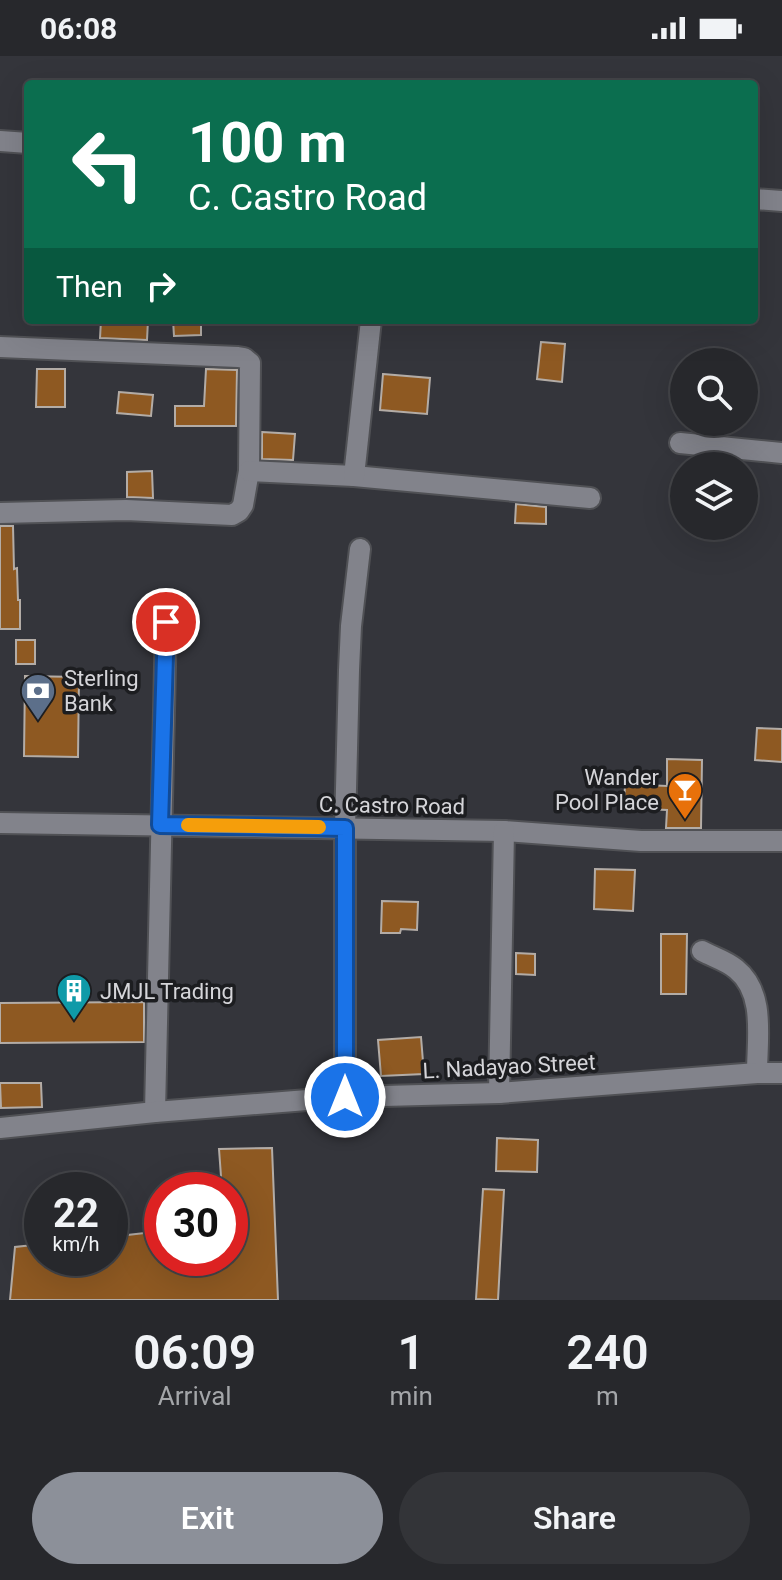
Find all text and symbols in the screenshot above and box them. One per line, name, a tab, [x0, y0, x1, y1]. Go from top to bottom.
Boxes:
text: 06:08	[40, 11, 117, 46]
text: 100 m	[188, 110, 347, 176]
icon: left	[56, 112, 160, 216]
text: C. Castro Road	[188, 177, 427, 219]
icon: right	[139, 264, 183, 308]
text: Then	[56, 269, 123, 304]
map controls	[670, 348, 758, 540]
button: search	[670, 348, 758, 436]
button: layers	[670, 452, 758, 540]
pin	[132, 588, 200, 656]
icon: arrive	[144, 600, 188, 644]
place label: Sterling Bank	[64, 666, 139, 716]
bank icon: Sterling Bank	[19, 672, 57, 722]
place label: Wander Pool Place	[555, 765, 660, 815]
bar icon: Wander Pool Place	[666, 771, 704, 821]
street label: C. Castro Road	[319, 792, 465, 819]
building icon: JMJL Trading	[55, 972, 93, 1022]
place label: JMJL Trading	[100, 979, 234, 1004]
street label: L. Nadayao Street	[422, 1049, 596, 1084]
position arrow	[303, 1055, 387, 1139]
speed limit sign: 30	[144, 1172, 248, 1276]
text: 22	[53, 1190, 99, 1237]
text: km/h	[53, 1232, 99, 1256]
text: 06:09	[133, 1324, 256, 1381]
text: 1	[398, 1324, 425, 1381]
text: 240	[566, 1324, 649, 1381]
text: Arrival	[158, 1381, 232, 1411]
text: min	[389, 1381, 433, 1411]
text: m	[596, 1381, 619, 1411]
button: Exit	[32, 1472, 383, 1564]
button: Share	[399, 1472, 750, 1564]

